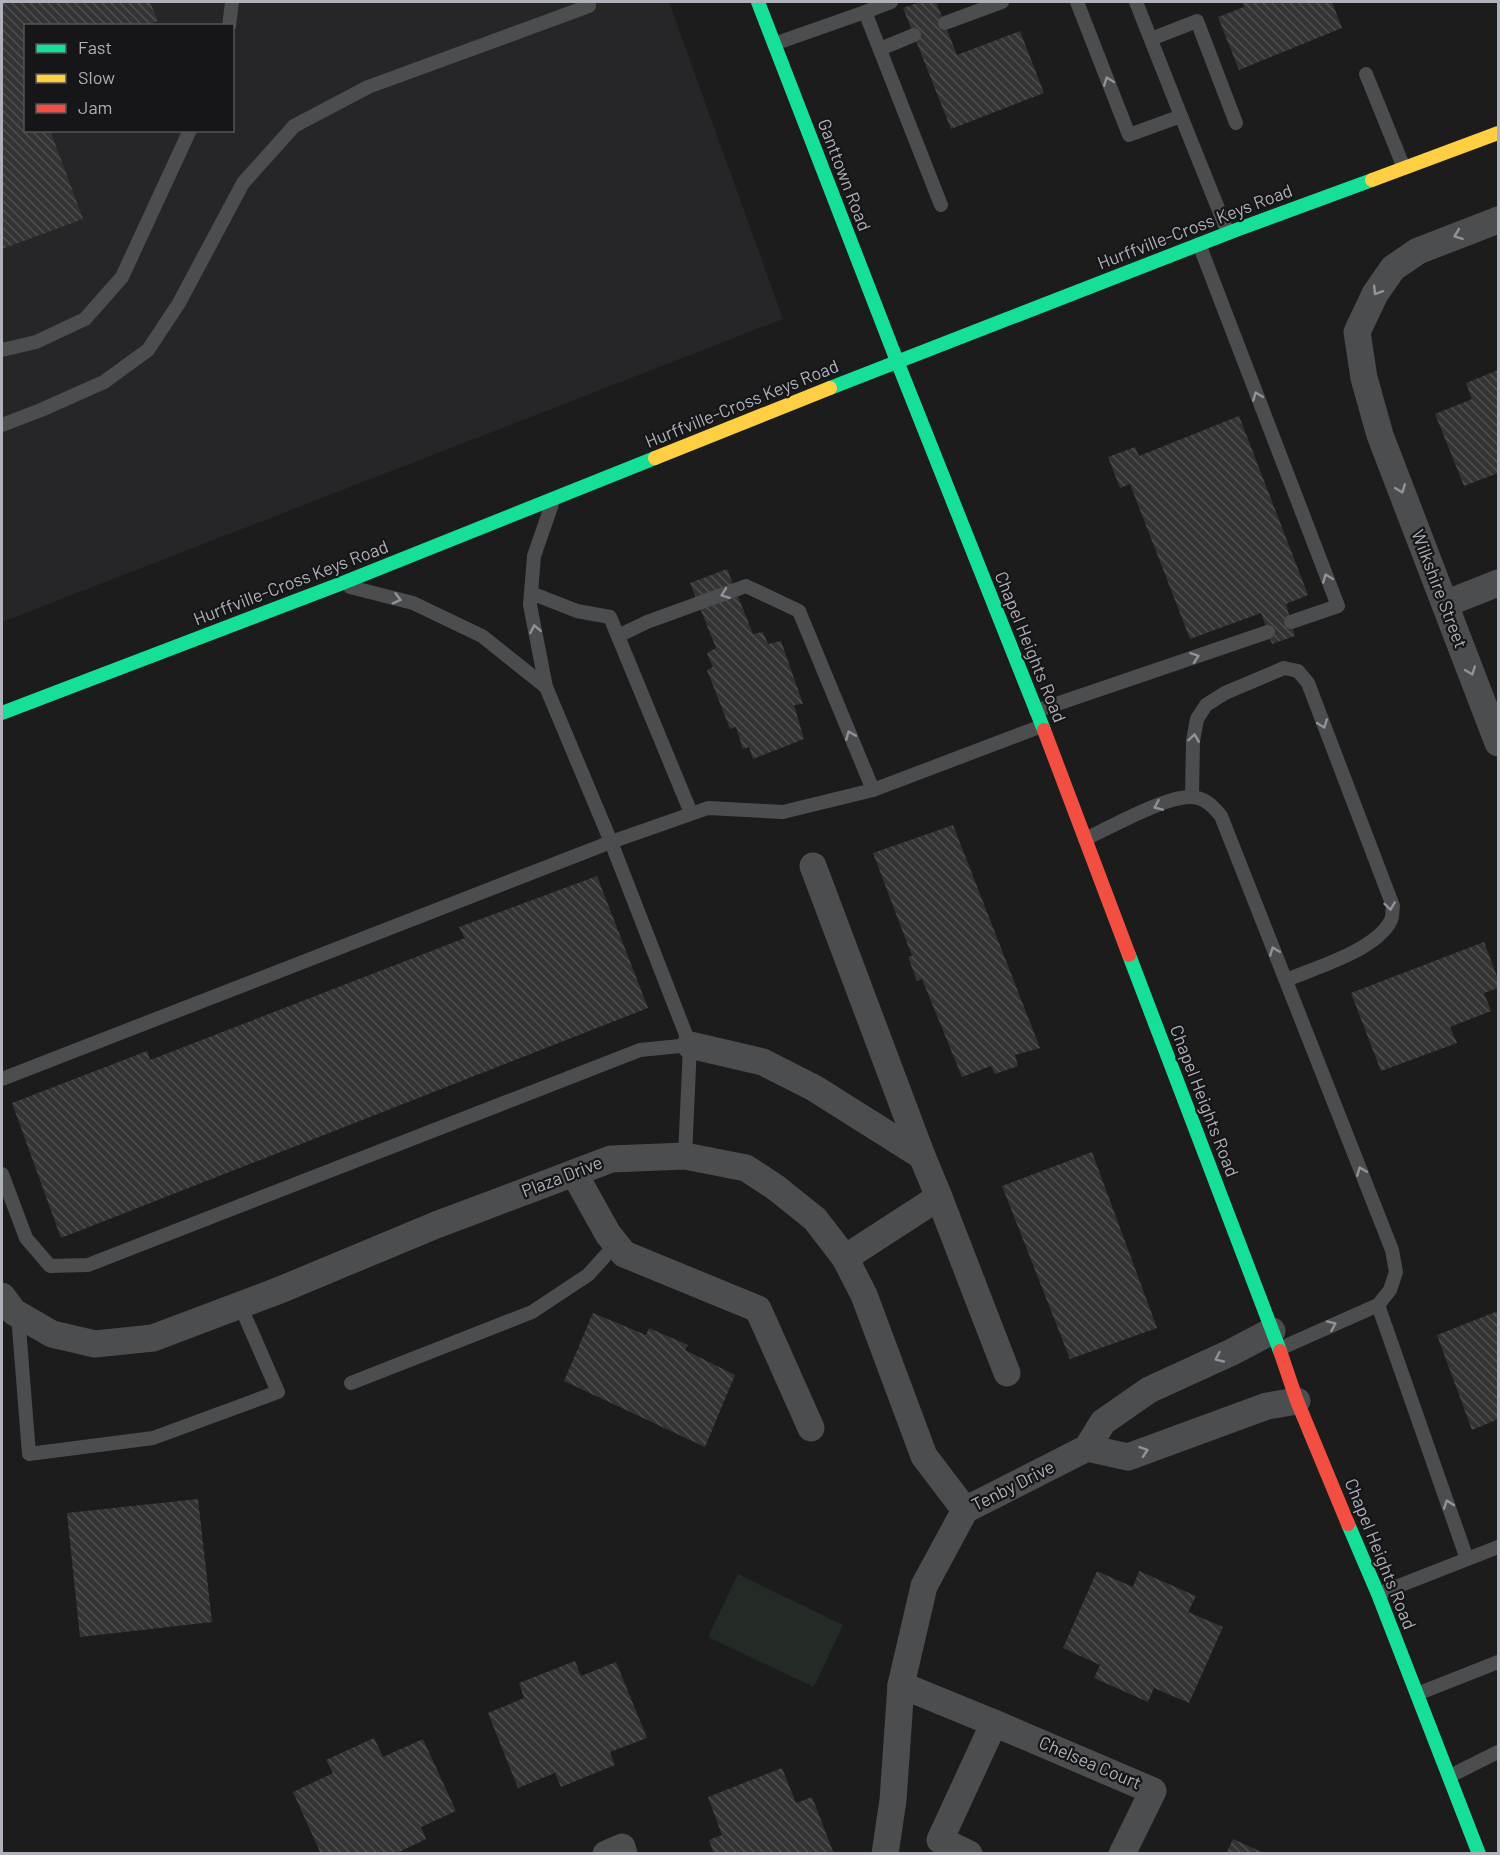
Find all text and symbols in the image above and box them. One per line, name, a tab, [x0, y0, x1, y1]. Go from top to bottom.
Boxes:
legend	[24, 24, 234, 132]
text: Fast	[78, 36, 112, 58]
text: Slow	[78, 66, 115, 88]
one-way arrow	[1103, 76, 1115, 87]
text: Jam	[78, 96, 112, 118]
street label: Ganttown Road	[813, 116, 876, 234]
street label: Hurffville-Cross Keys Road	[1094, 179, 1295, 273]
one-way arrow	[1453, 228, 1464, 240]
one-way arrow	[1374, 285, 1385, 296]
street label: Hurffville-Cross Keys Road	[642, 354, 842, 452]
one-way arrow	[1252, 392, 1265, 402]
one-way arrow	[1394, 483, 1406, 494]
street label: Wilkshire Street	[1407, 526, 1473, 651]
street label: Hurffville-Cross Keys Road	[190, 535, 391, 629]
street label: Chapel Heights Road	[991, 568, 1071, 725]
one-way arrow	[1322, 574, 1335, 584]
one-way arrow	[720, 586, 731, 599]
one-way arrow	[392, 591, 402, 604]
one-way arrow	[529, 625, 542, 635]
one-way arrow	[1189, 651, 1200, 664]
one-way arrow	[1464, 665, 1476, 676]
one-way arrow	[1316, 718, 1329, 728]
one-way arrow	[845, 731, 857, 742]
one-way arrow	[1187, 734, 1200, 744]
one-way arrow	[1154, 799, 1165, 811]
one-way arrow	[1384, 901, 1396, 911]
one-way arrow	[1269, 946, 1281, 957]
street label: Chapel Heights Road	[1166, 1022, 1244, 1180]
street label: Plaza Drive	[518, 1151, 605, 1202]
one-way arrow	[1356, 1166, 1368, 1177]
one-way arrow	[1326, 1320, 1337, 1332]
one-way arrow	[1215, 1350, 1226, 1362]
one-way arrow	[1138, 1446, 1148, 1459]
street label: Tenby Drive	[967, 1455, 1058, 1515]
street label: Chapel Heights Road	[1341, 1475, 1421, 1632]
one-way arrow	[1443, 1499, 1455, 1510]
street label: Chelsea Court	[1036, 1731, 1145, 1793]

